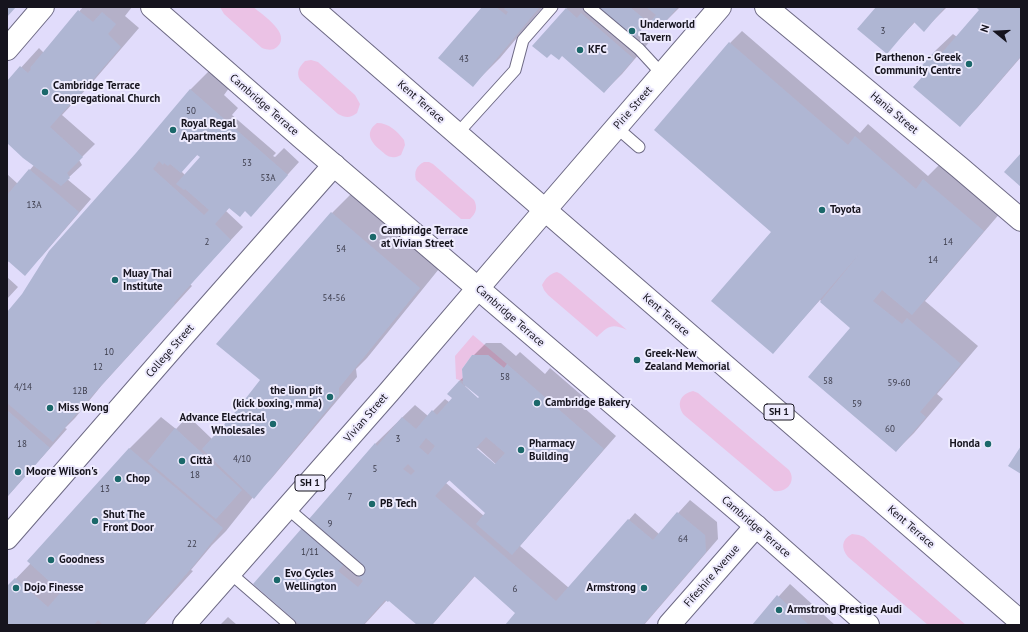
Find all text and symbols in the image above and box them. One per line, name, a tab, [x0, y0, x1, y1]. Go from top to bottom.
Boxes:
north arrow	[976, 12, 1016, 52]
place label: Underworld Tavern	[640, 18, 695, 44]
text: N	[977, 23, 992, 34]
marker: Underworld Tavern	[627, 26, 637, 36]
house number: 3	[881, 26, 885, 36]
place label: KFC	[588, 43, 607, 57]
marker: KFC	[575, 45, 585, 55]
place label: Parthenon - Greek Community Centre	[875, 51, 961, 77]
house number: 43	[459, 54, 469, 64]
marker: Parthenon - Greek Community Centre	[964, 59, 974, 69]
street label: Cambridge Terrace	[227, 71, 301, 139]
street label: Kent Terrace	[395, 78, 447, 126]
place label: Cambridge Terrace Congregational Church	[53, 79, 160, 105]
street label: Pirie Street	[611, 84, 655, 132]
marker: Cambridge Terrace Congregational Church	[40, 87, 50, 97]
street label: Hania Street	[867, 89, 921, 137]
house number: 50	[186, 106, 196, 116]
place label: Royal Regal Apartments	[181, 117, 236, 143]
marker: Royal Regal Apartments	[168, 125, 178, 135]
house number: 53	[242, 158, 252, 168]
house number: 53A	[260, 173, 276, 183]
house number: 13A	[26, 200, 42, 210]
place label: Toyota	[830, 203, 861, 217]
marker: Toyota	[817, 205, 827, 215]
place label: Cambridge Terrace at Vivian Street	[381, 224, 468, 250]
marker: Cambridge Terrace at Vivian Street	[368, 232, 378, 242]
house number: 2	[205, 237, 209, 247]
house number: 14	[943, 237, 953, 247]
house number: 54	[336, 244, 346, 254]
house number: 14	[928, 255, 938, 265]
place label: Muay Thai Institute	[123, 267, 172, 293]
marker: Muay Thai Institute	[110, 275, 120, 285]
street label: Cambridge Terrace	[473, 282, 547, 350]
street label: Kent Terrace	[640, 291, 692, 339]
house number: 54-56	[323, 293, 345, 303]
street label: College Street	[143, 322, 197, 380]
house number: 10	[104, 347, 114, 357]
place label: Greek-New Zealand Memorial	[645, 347, 730, 373]
marker: Greek-New Zealand Memorial	[632, 355, 642, 365]
house number: 12	[93, 362, 103, 372]
house number: 58	[500, 372, 510, 382]
house number: 58	[823, 376, 833, 386]
house number: 59-60	[888, 378, 910, 388]
house number: 4/14	[14, 382, 32, 392]
place label: the lion pit (kick boxing, mma)	[233, 384, 322, 410]
house number: 12B	[72, 386, 88, 396]
street label: Vivian Street	[341, 391, 391, 445]
marker: the lion pit (kick boxing, mma)	[325, 392, 335, 402]
place label: Cambridge Bakery	[545, 396, 630, 410]
marker: Cambridge Bakery	[532, 398, 542, 408]
house number: 59	[852, 399, 862, 409]
place label: Miss Wong	[58, 401, 109, 415]
marker: Miss Wong	[45, 403, 55, 413]
road number: SH 1	[764, 404, 794, 420]
place label: Advance Electrical Wholesales	[179, 411, 265, 437]
marker: Advance Electrical Wholesales	[268, 419, 278, 429]
house number: 60	[885, 424, 895, 434]
house number: 3	[396, 434, 400, 444]
place label: Pharmacy Building	[529, 437, 575, 463]
place label: Honda	[950, 437, 980, 451]
house number: 18	[17, 439, 27, 449]
marker: Honda	[983, 439, 993, 449]
marker: Pharmacy Building	[516, 445, 526, 455]
place label: Città	[190, 454, 212, 468]
house number: 4/10	[233, 454, 251, 464]
marker: Città	[177, 456, 187, 466]
house number: 5	[373, 464, 377, 474]
place label: Moore Wilson's	[26, 465, 98, 479]
marker: Moore Wilson's	[13, 467, 23, 477]
house number: 18	[190, 470, 200, 480]
place label: Chop	[126, 472, 150, 486]
marker: Chop	[113, 474, 123, 484]
road number: SH 1	[295, 475, 325, 491]
house number: 13	[100, 484, 110, 494]
house number: 7	[348, 492, 352, 502]
street label: Cambridge Terrace	[719, 493, 793, 561]
place label: PB Tech	[380, 497, 417, 511]
marker: PB Tech	[367, 499, 377, 509]
street label: Kent Terrace	[885, 503, 937, 551]
place label: Shut The Front Door	[103, 508, 154, 534]
marker: Shut The Front Door	[90, 516, 100, 526]
house number: 9	[328, 519, 332, 529]
house number: 64	[678, 534, 688, 544]
house number: 22	[187, 539, 197, 549]
street label: Fifeshire Avenue	[681, 542, 743, 610]
house number: 1/11	[301, 547, 319, 557]
place label: Goodness	[59, 553, 104, 567]
marker: Goodness	[46, 555, 56, 565]
place label: Evo Cycles Wellington	[285, 567, 336, 593]
marker: Evo Cycles Wellington	[272, 575, 282, 585]
place label: Dojo Finesse	[24, 581, 84, 595]
place label: Armstrong	[586, 581, 636, 595]
marker: Dojo Finesse	[11, 583, 21, 593]
marker: Armstrong	[639, 583, 649, 593]
house number: 6	[513, 584, 517, 594]
place label: Armstrong Prestige Audi	[787, 603, 902, 617]
marker: Armstrong Prestige Audi	[774, 605, 784, 615]

